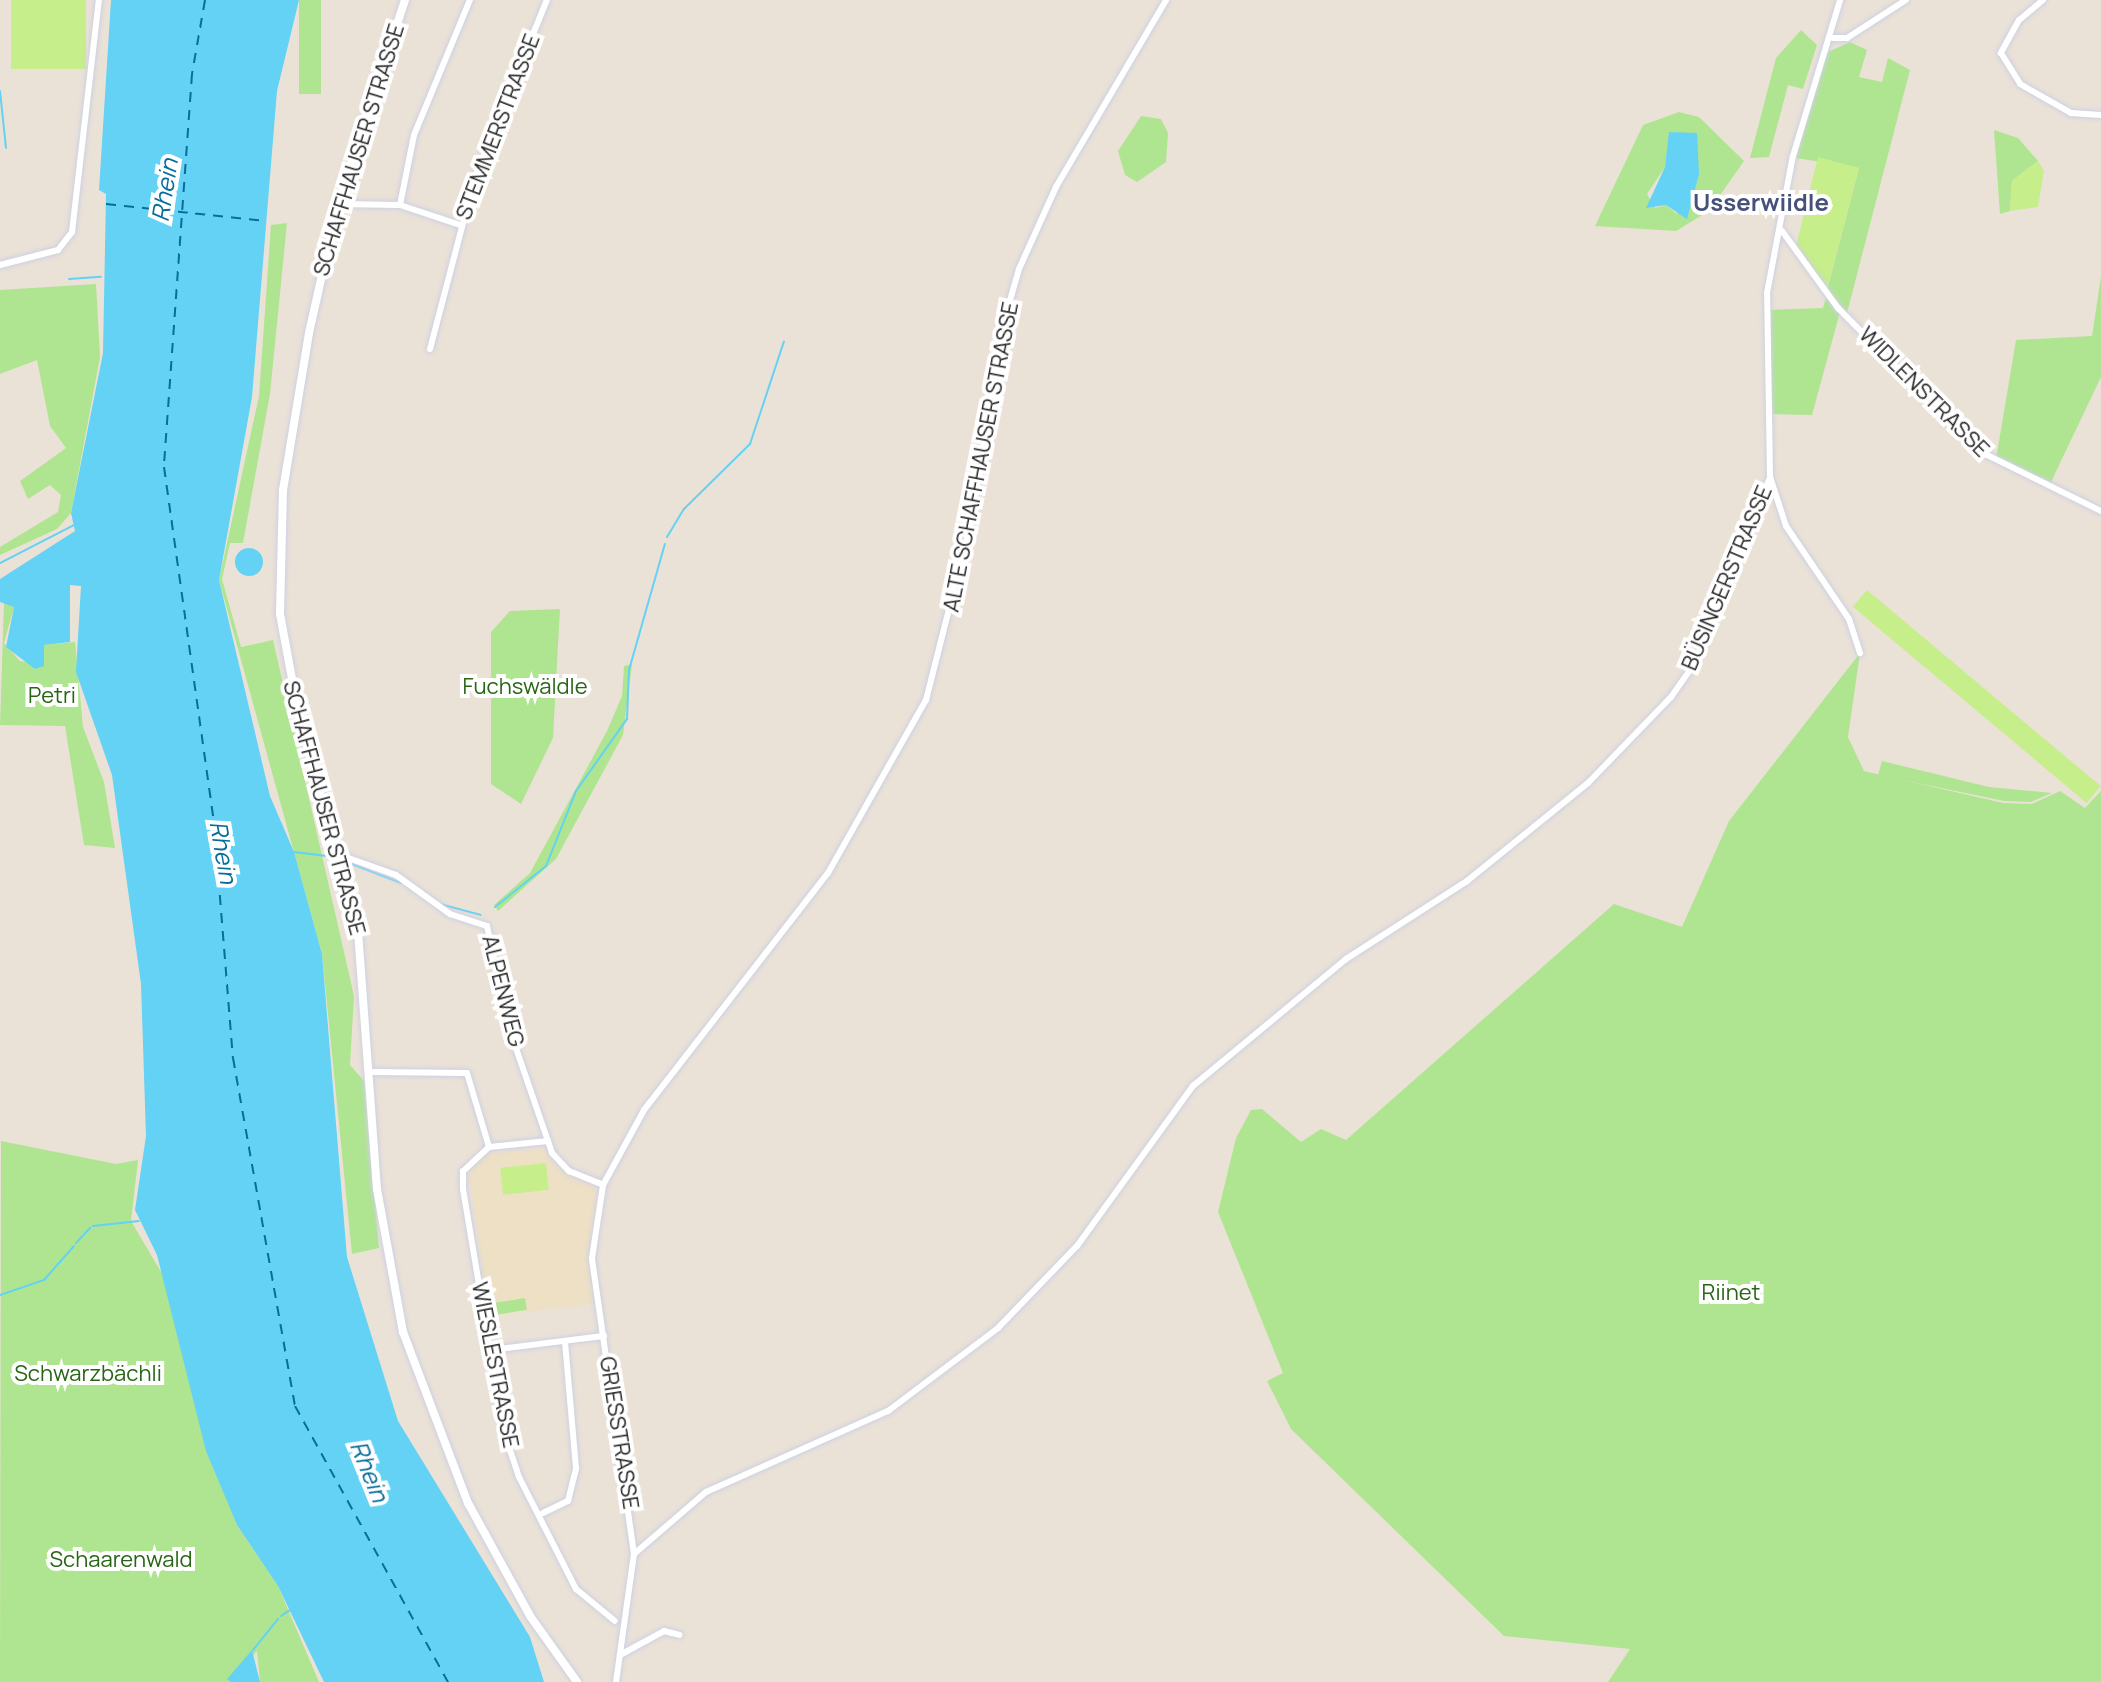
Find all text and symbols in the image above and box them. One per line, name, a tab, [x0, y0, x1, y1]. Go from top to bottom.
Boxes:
street label: SCHAFFHAUSER STRASSE	[308, 21, 410, 279]
street label: STEMMERSTRASSE	[450, 30, 546, 224]
water label: Rhein	[145, 156, 183, 224]
district label: Usserwiidle	[1693, 188, 1829, 216]
street label: ALTE SCHAFFHAUSER STRASSE	[938, 300, 1024, 614]
street label: WIDLENSTRASSE	[1853, 321, 1995, 463]
street label: BÜSINGERSTRASSE	[1676, 482, 1778, 674]
park label: Fuchswäldle	[462, 674, 588, 700]
street label: SCHAFFHAUSER STRASSE	[277, 678, 371, 938]
park label: Petri	[28, 683, 76, 709]
water label: Rhein	[204, 818, 244, 886]
street label: ALPENWEG	[476, 932, 530, 1050]
street label: WIESLESTRASSE	[466, 1280, 524, 1450]
park label: Riinet	[1702, 1280, 1760, 1306]
street label: GRIESSTRASSE	[594, 1355, 644, 1511]
park label: Schwarzbächli	[14, 1361, 162, 1387]
water label: Rhein	[345, 1436, 395, 1506]
park label: Schaarenwald	[49, 1547, 193, 1573]

